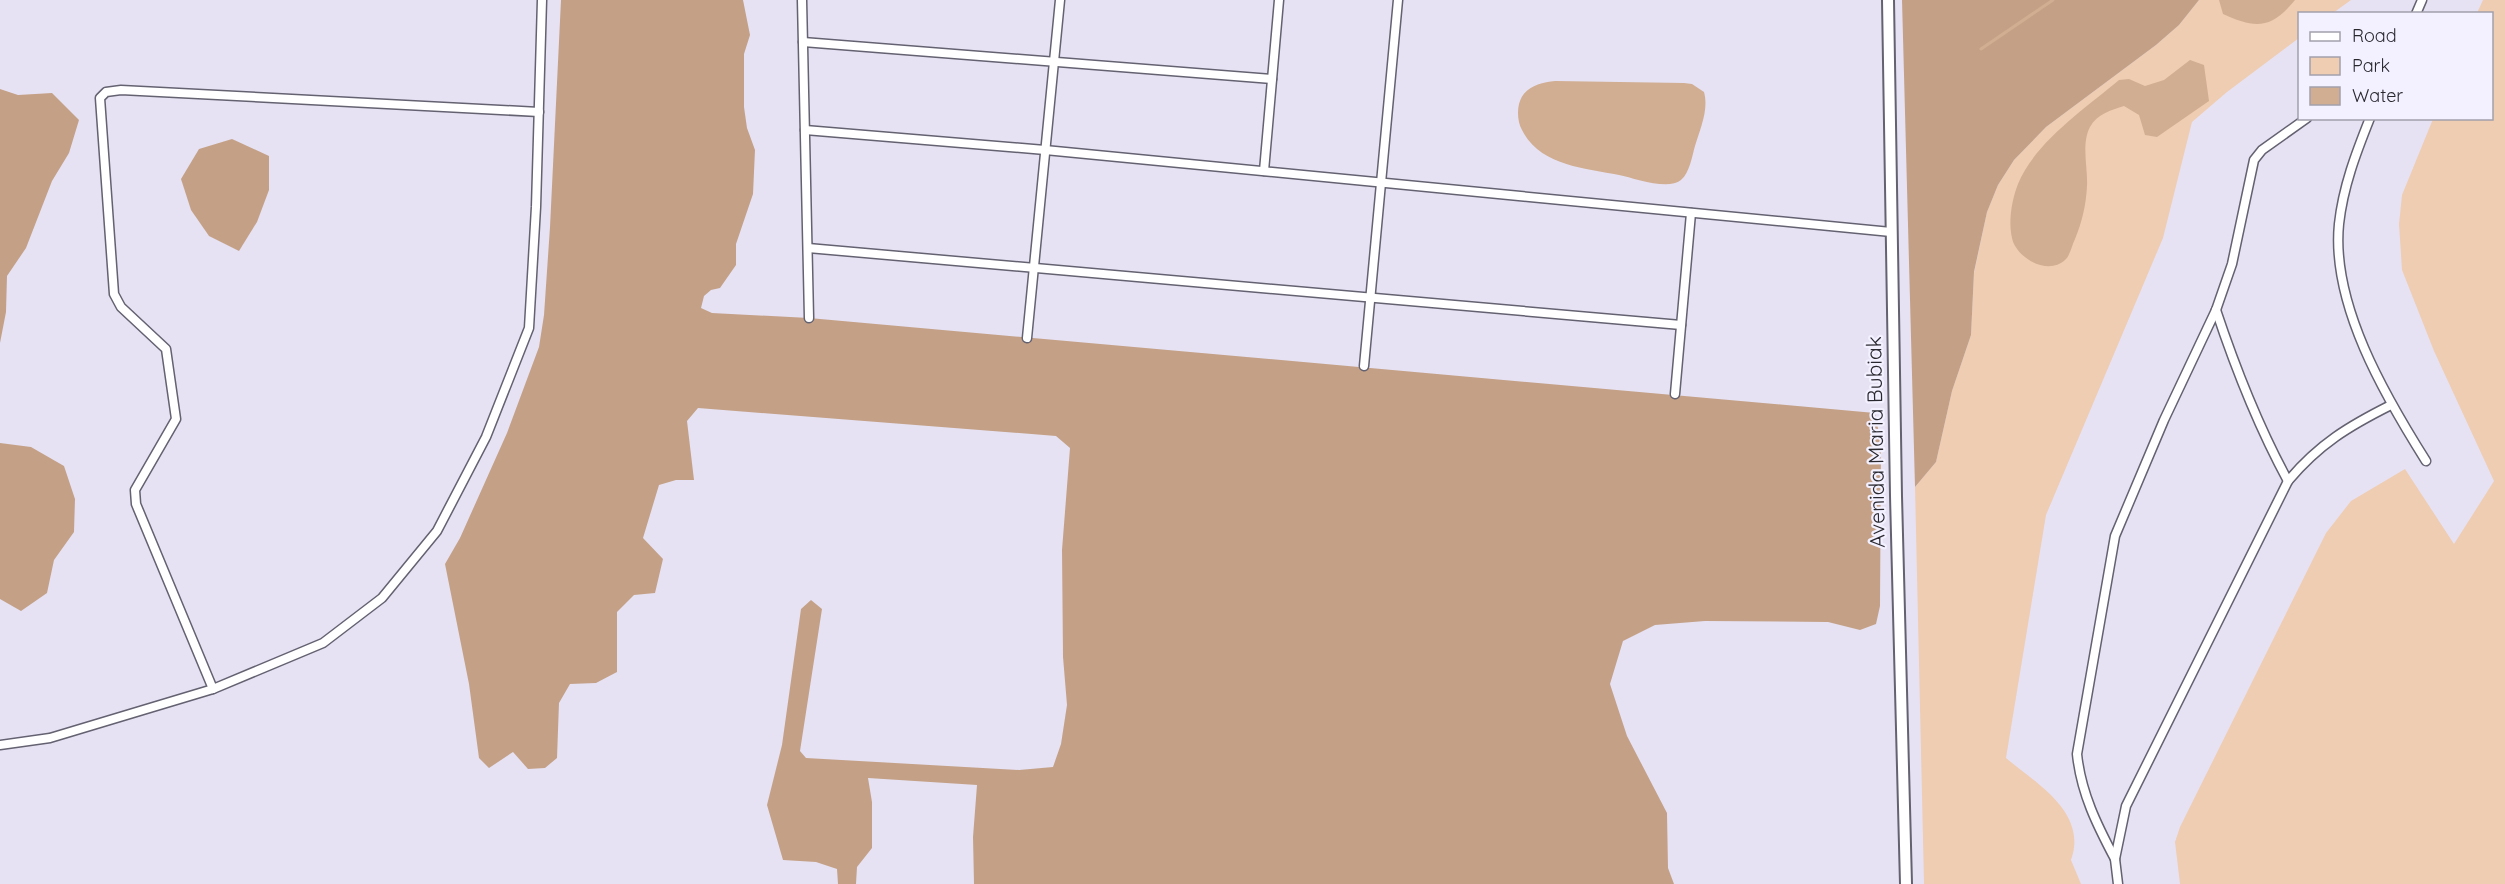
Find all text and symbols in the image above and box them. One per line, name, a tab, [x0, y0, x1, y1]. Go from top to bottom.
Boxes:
legend	[2298, 12, 2493, 120]
text: Road	[2352, 24, 2397, 47]
text: Park	[2352, 54, 2390, 77]
text: Water	[2352, 84, 2403, 107]
street label: Avenida Maria Bubiak	[1860, 336, 1890, 548]

